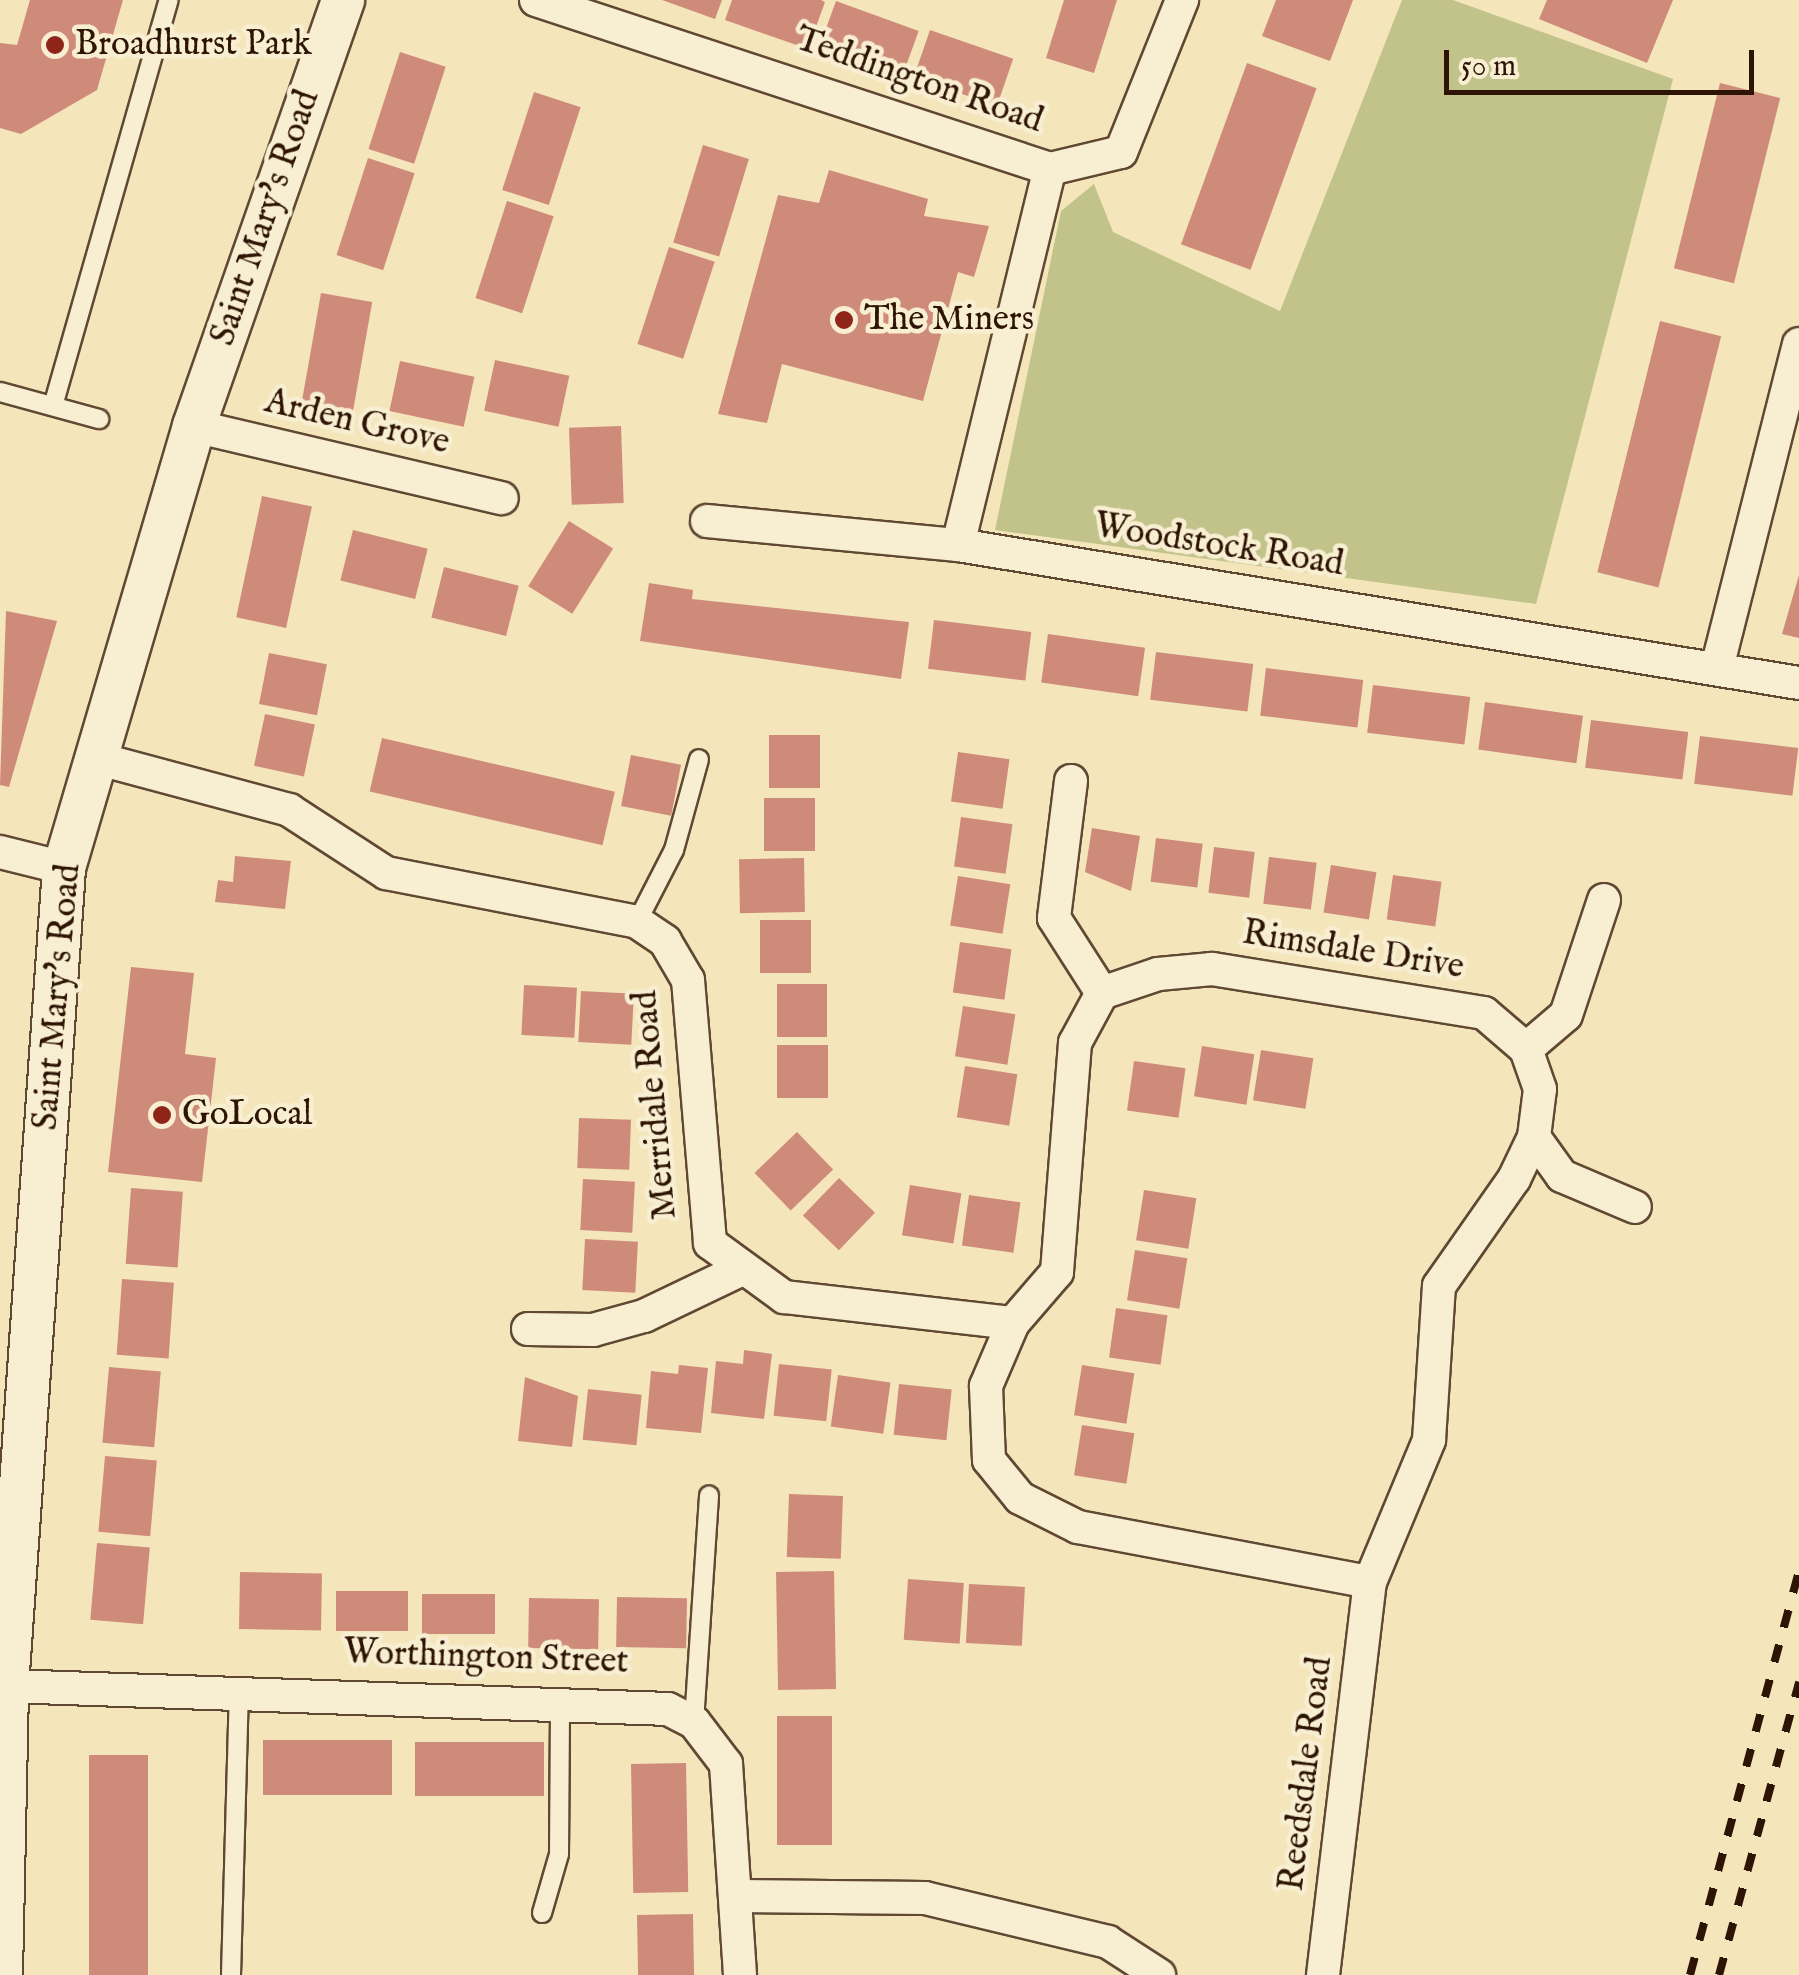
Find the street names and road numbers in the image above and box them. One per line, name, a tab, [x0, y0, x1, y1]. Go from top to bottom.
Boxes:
street label: Teddington Road	[790, 19, 1048, 143]
street label: Saint Mary's Road	[203, 85, 329, 351]
street label: Arden Grove	[261, 381, 453, 465]
street label: Woodstock Road	[1092, 506, 1346, 586]
street label: Saint Mary's Road	[25, 862, 91, 1132]
street label: Rimsdale Drive	[1239, 913, 1467, 989]
street label: Merridale Road	[625, 989, 687, 1221]
street label: Worthington Street	[343, 1632, 629, 1684]
street label: Reedsdale Road	[1272, 1655, 1342, 1893]

